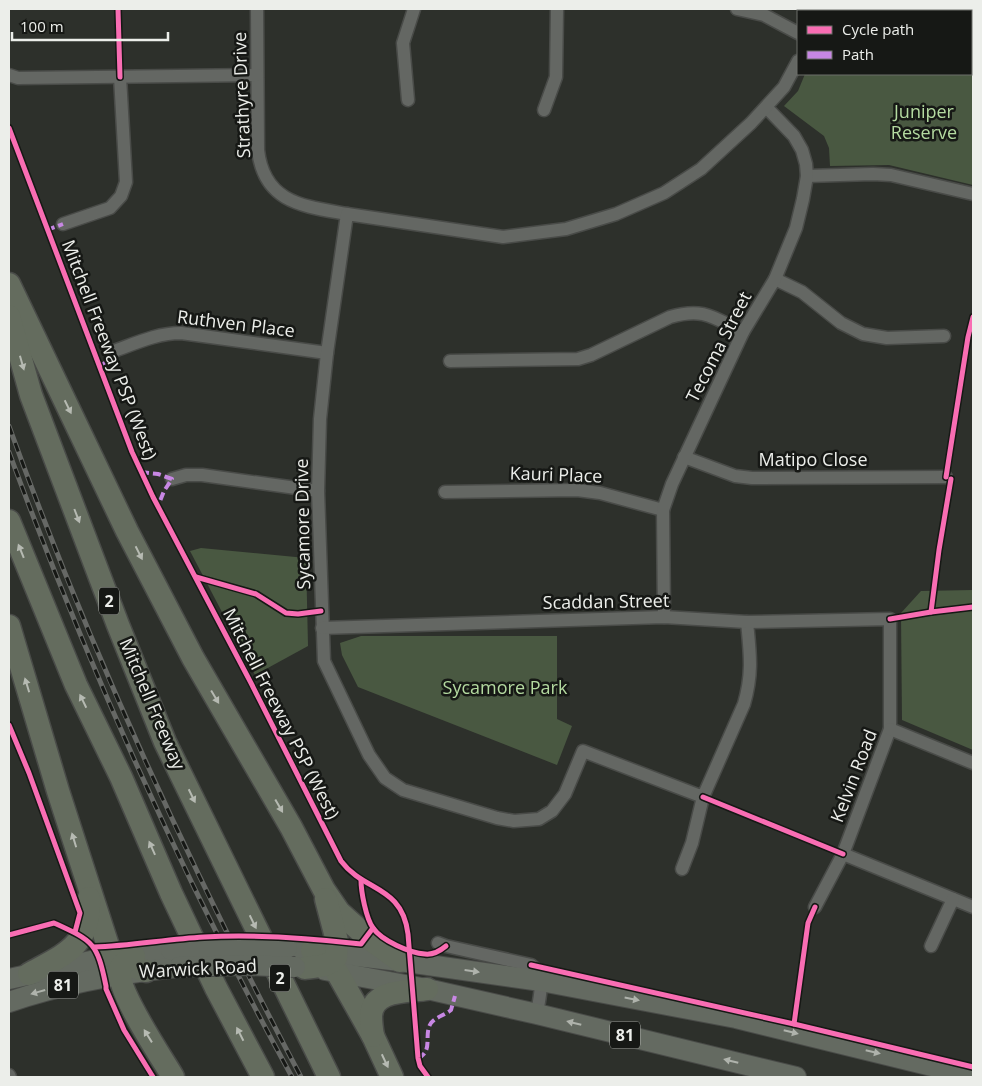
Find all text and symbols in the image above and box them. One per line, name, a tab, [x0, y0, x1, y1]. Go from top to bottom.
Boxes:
scale bar	[12, 10, 169, 42]
legend	[797, 10, 972, 75]
text: 100 m	[20, 16, 64, 36]
text: Cycle path	[842, 19, 914, 39]
street label: Strathyre Drive	[227, 31, 255, 159]
text: Path	[842, 44, 874, 64]
park label: Juniper Reserve	[891, 99, 957, 144]
street label: Mitchell Freeway PSP (West)	[57, 236, 163, 463]
street label: Tecoma Street	[680, 287, 756, 406]
street label: Ruthven Place	[176, 304, 296, 342]
one-way arrow	[19, 356, 27, 371]
one-way arrow	[64, 400, 72, 414]
street label: Matipo Close	[758, 447, 868, 471]
street label: Sycamore Drive	[289, 458, 315, 590]
street label: Kauri Place	[509, 460, 603, 488]
one-way arrow	[73, 509, 81, 524]
one-way arrow	[16, 544, 24, 558]
one-way arrow	[135, 546, 143, 561]
road number: 2	[99, 588, 119, 614]
street label: Scaddan Street	[543, 588, 669, 614]
street label: Mitchell Freeway PSP (West)	[218, 604, 346, 823]
street label: Mitchell Freeway	[114, 634, 192, 774]
park label: Sycamore Park	[443, 675, 568, 699]
one-way arrow	[22, 677, 30, 692]
one-way arrow	[211, 690, 220, 703]
one-way arrow	[79, 694, 87, 708]
street label: Kelvin Road	[824, 726, 882, 826]
one-way arrow	[188, 789, 196, 803]
one-way arrow	[275, 798, 283, 813]
one-way arrow	[69, 833, 77, 848]
one-way arrow	[147, 841, 155, 855]
one-way arrow	[249, 915, 257, 929]
street label: Warwick Road	[138, 953, 258, 983]
road number: 2	[270, 964, 290, 991]
one-way arrow	[465, 968, 481, 976]
road number: 81	[48, 972, 78, 998]
one-way arrow	[30, 989, 45, 997]
one-way arrow	[625, 995, 641, 1003]
one-way arrow	[566, 1019, 581, 1027]
road number: 81	[610, 1022, 640, 1048]
one-way arrow	[236, 1027, 244, 1041]
one-way arrow	[784, 1028, 799, 1036]
one-way arrow	[143, 1029, 152, 1042]
one-way arrow	[865, 1048, 880, 1056]
one-way arrow	[381, 1054, 389, 1068]
one-way arrow	[724, 1057, 739, 1065]

